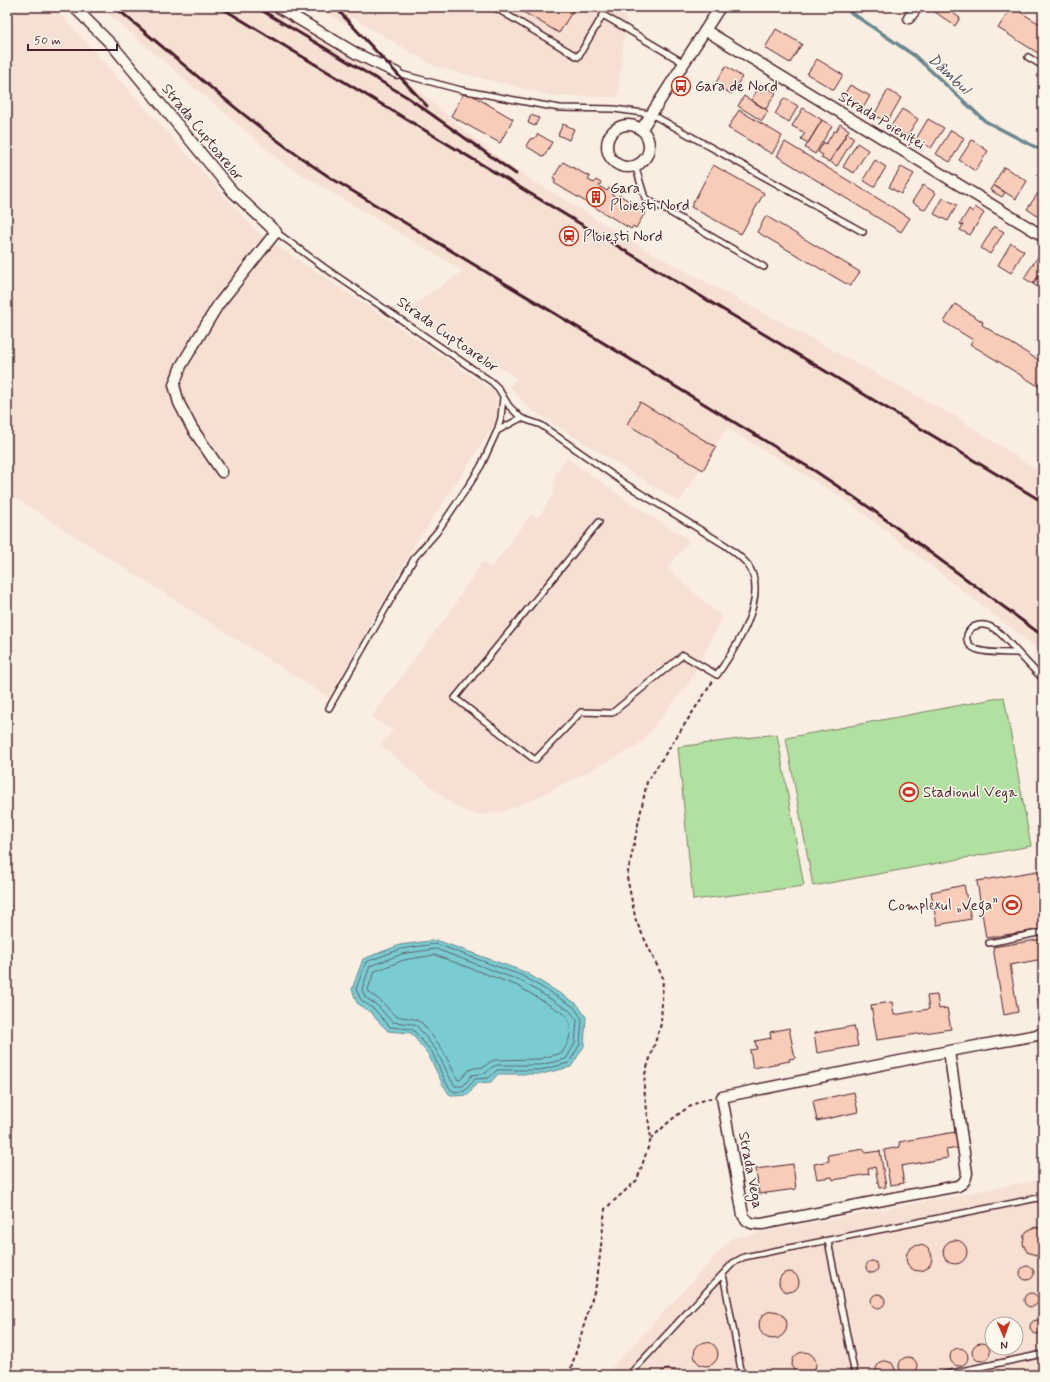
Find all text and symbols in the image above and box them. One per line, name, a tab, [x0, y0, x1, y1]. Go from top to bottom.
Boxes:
scale bar	[28, 26, 117, 52]
text: 50 m	[34, 33, 61, 49]
water label: Dâmbul	[923, 49, 977, 101]
bus stop icon: Gara de Nord	[670, 75, 692, 97]
place label: Gara de Nord	[695, 77, 778, 97]
street label: Strada Cuptoarelor	[157, 80, 248, 186]
street label: Strada Poieniței	[834, 87, 929, 155]
place label: Gara Ploiești Nord	[610, 179, 690, 216]
building icon: Gara Ploiești Nord	[585, 186, 607, 208]
station icon: Ploiești Nord	[558, 225, 580, 247]
place label: Ploiești Nord	[583, 227, 663, 247]
street label: Strada Cuptoarelor	[393, 292, 502, 377]
sports icon: Stadionul Vega	[898, 781, 920, 803]
place label: Stadionul Vega	[923, 783, 1018, 803]
sports icon: Complexul „Vega”	[1001, 894, 1023, 916]
place label: Complexul „Vega”	[888, 896, 998, 917]
street label: Strada Vega	[732, 1130, 767, 1211]
north arrow	[984, 1316, 1024, 1356]
text: N	[1000, 1338, 1008, 1352]

